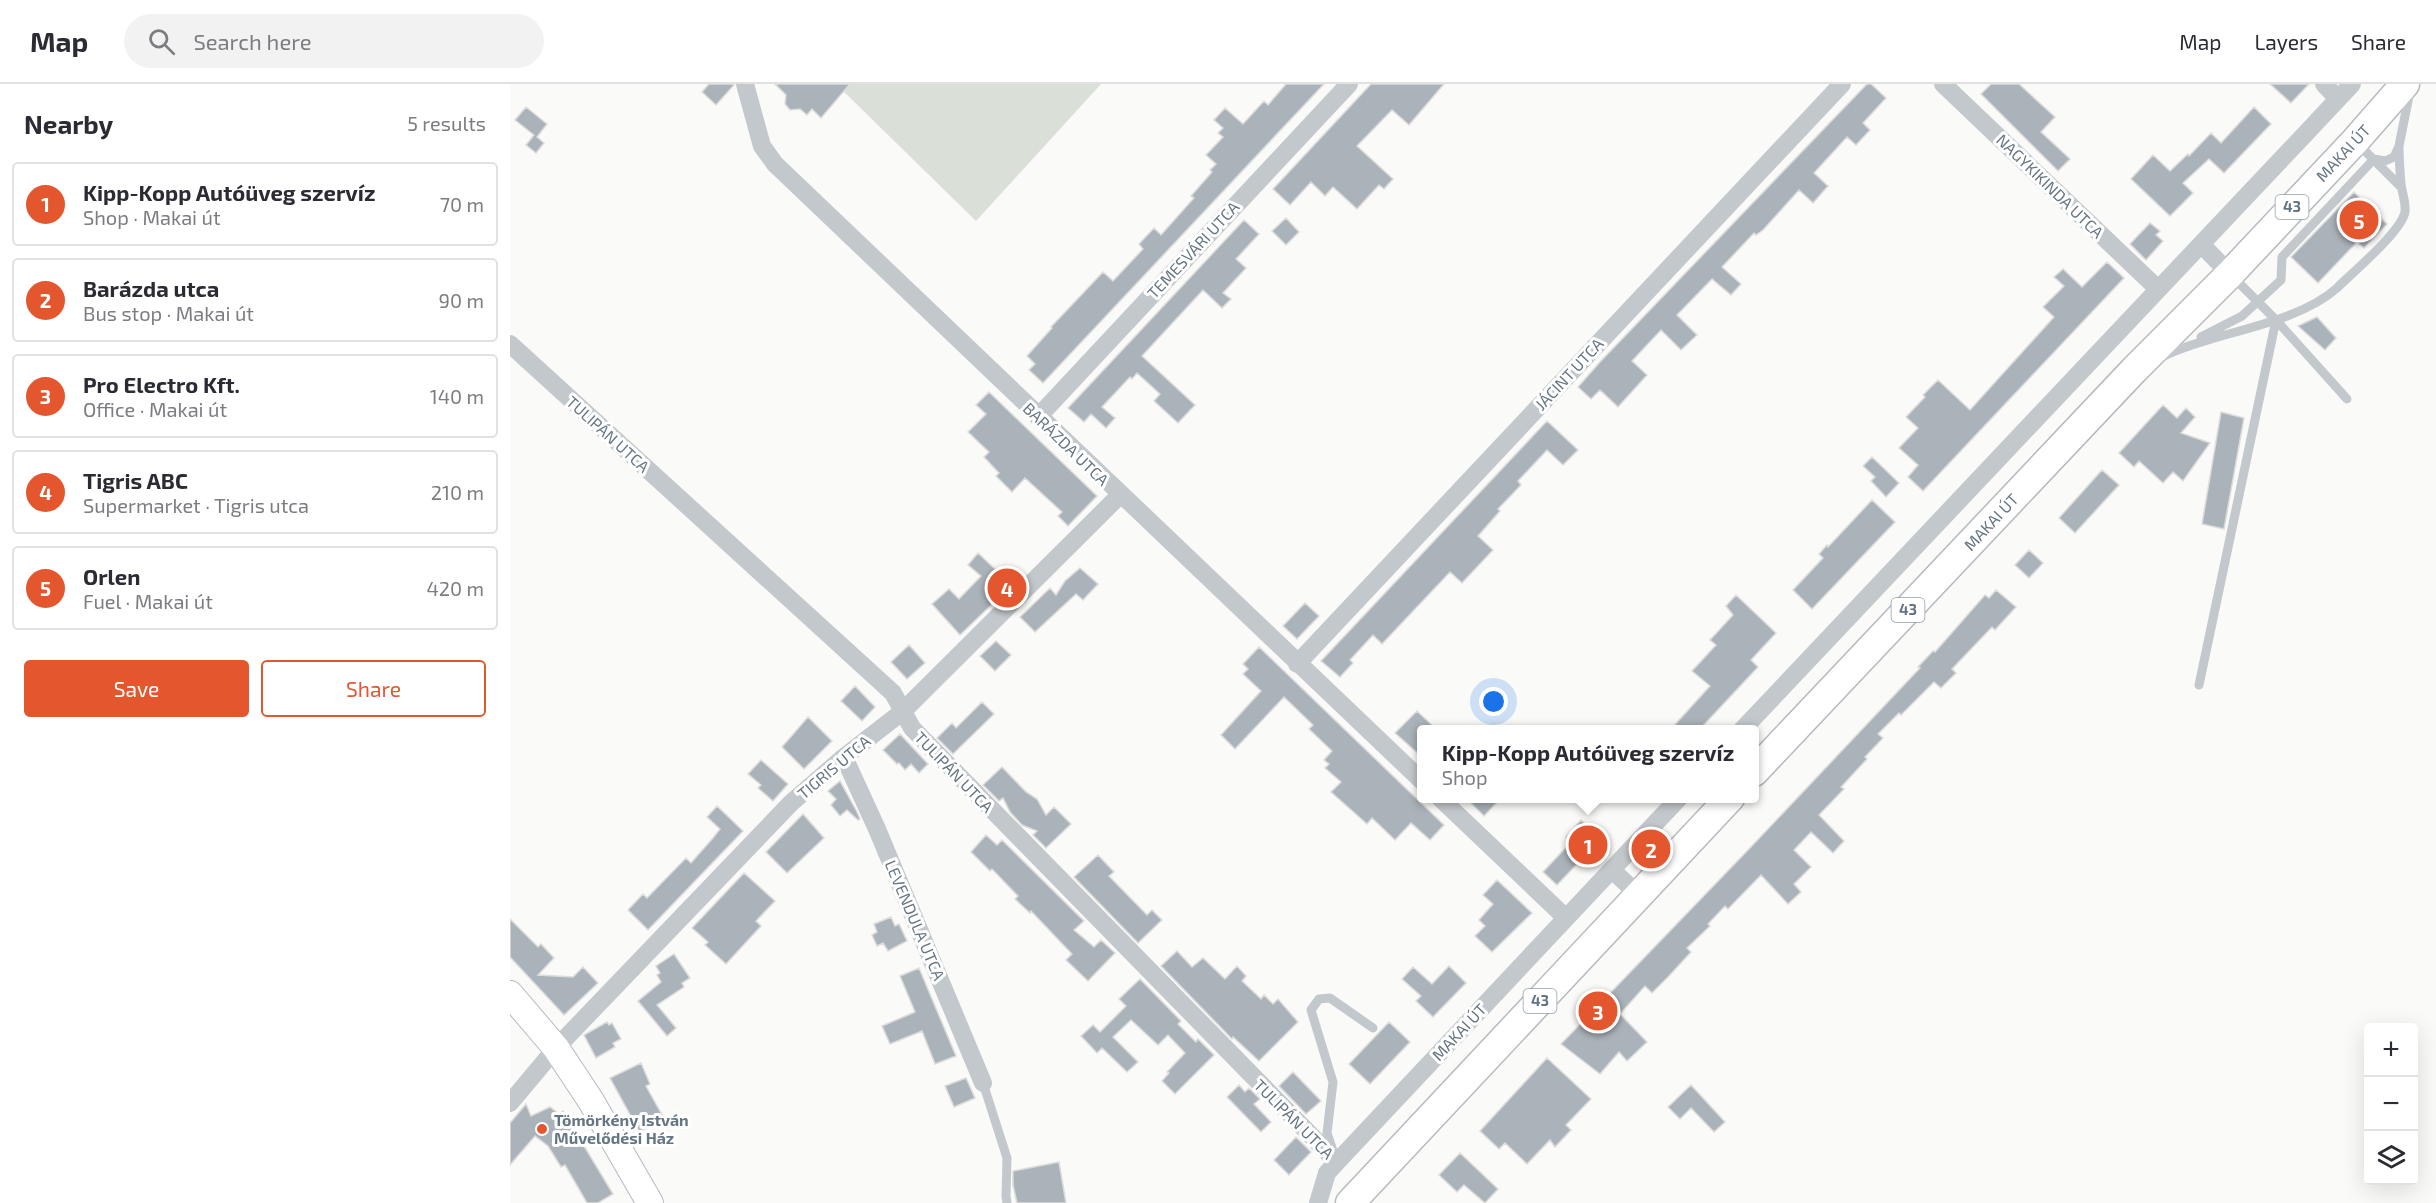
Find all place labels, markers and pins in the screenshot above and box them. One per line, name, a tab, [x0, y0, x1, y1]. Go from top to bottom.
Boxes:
pin: 5	[2340, 198, 2378, 242]
pin: 4	[988, 566, 1026, 610]
pin: 1	[1568, 822, 1608, 867]
pin: 2	[1632, 826, 1670, 872]
pin: 3	[1578, 988, 1618, 1034]
place label: Tömörkény István Művelődési Ház	[554, 1110, 689, 1147]
marker: Tömörkény István Művelődési Ház	[535, 1122, 549, 1136]

